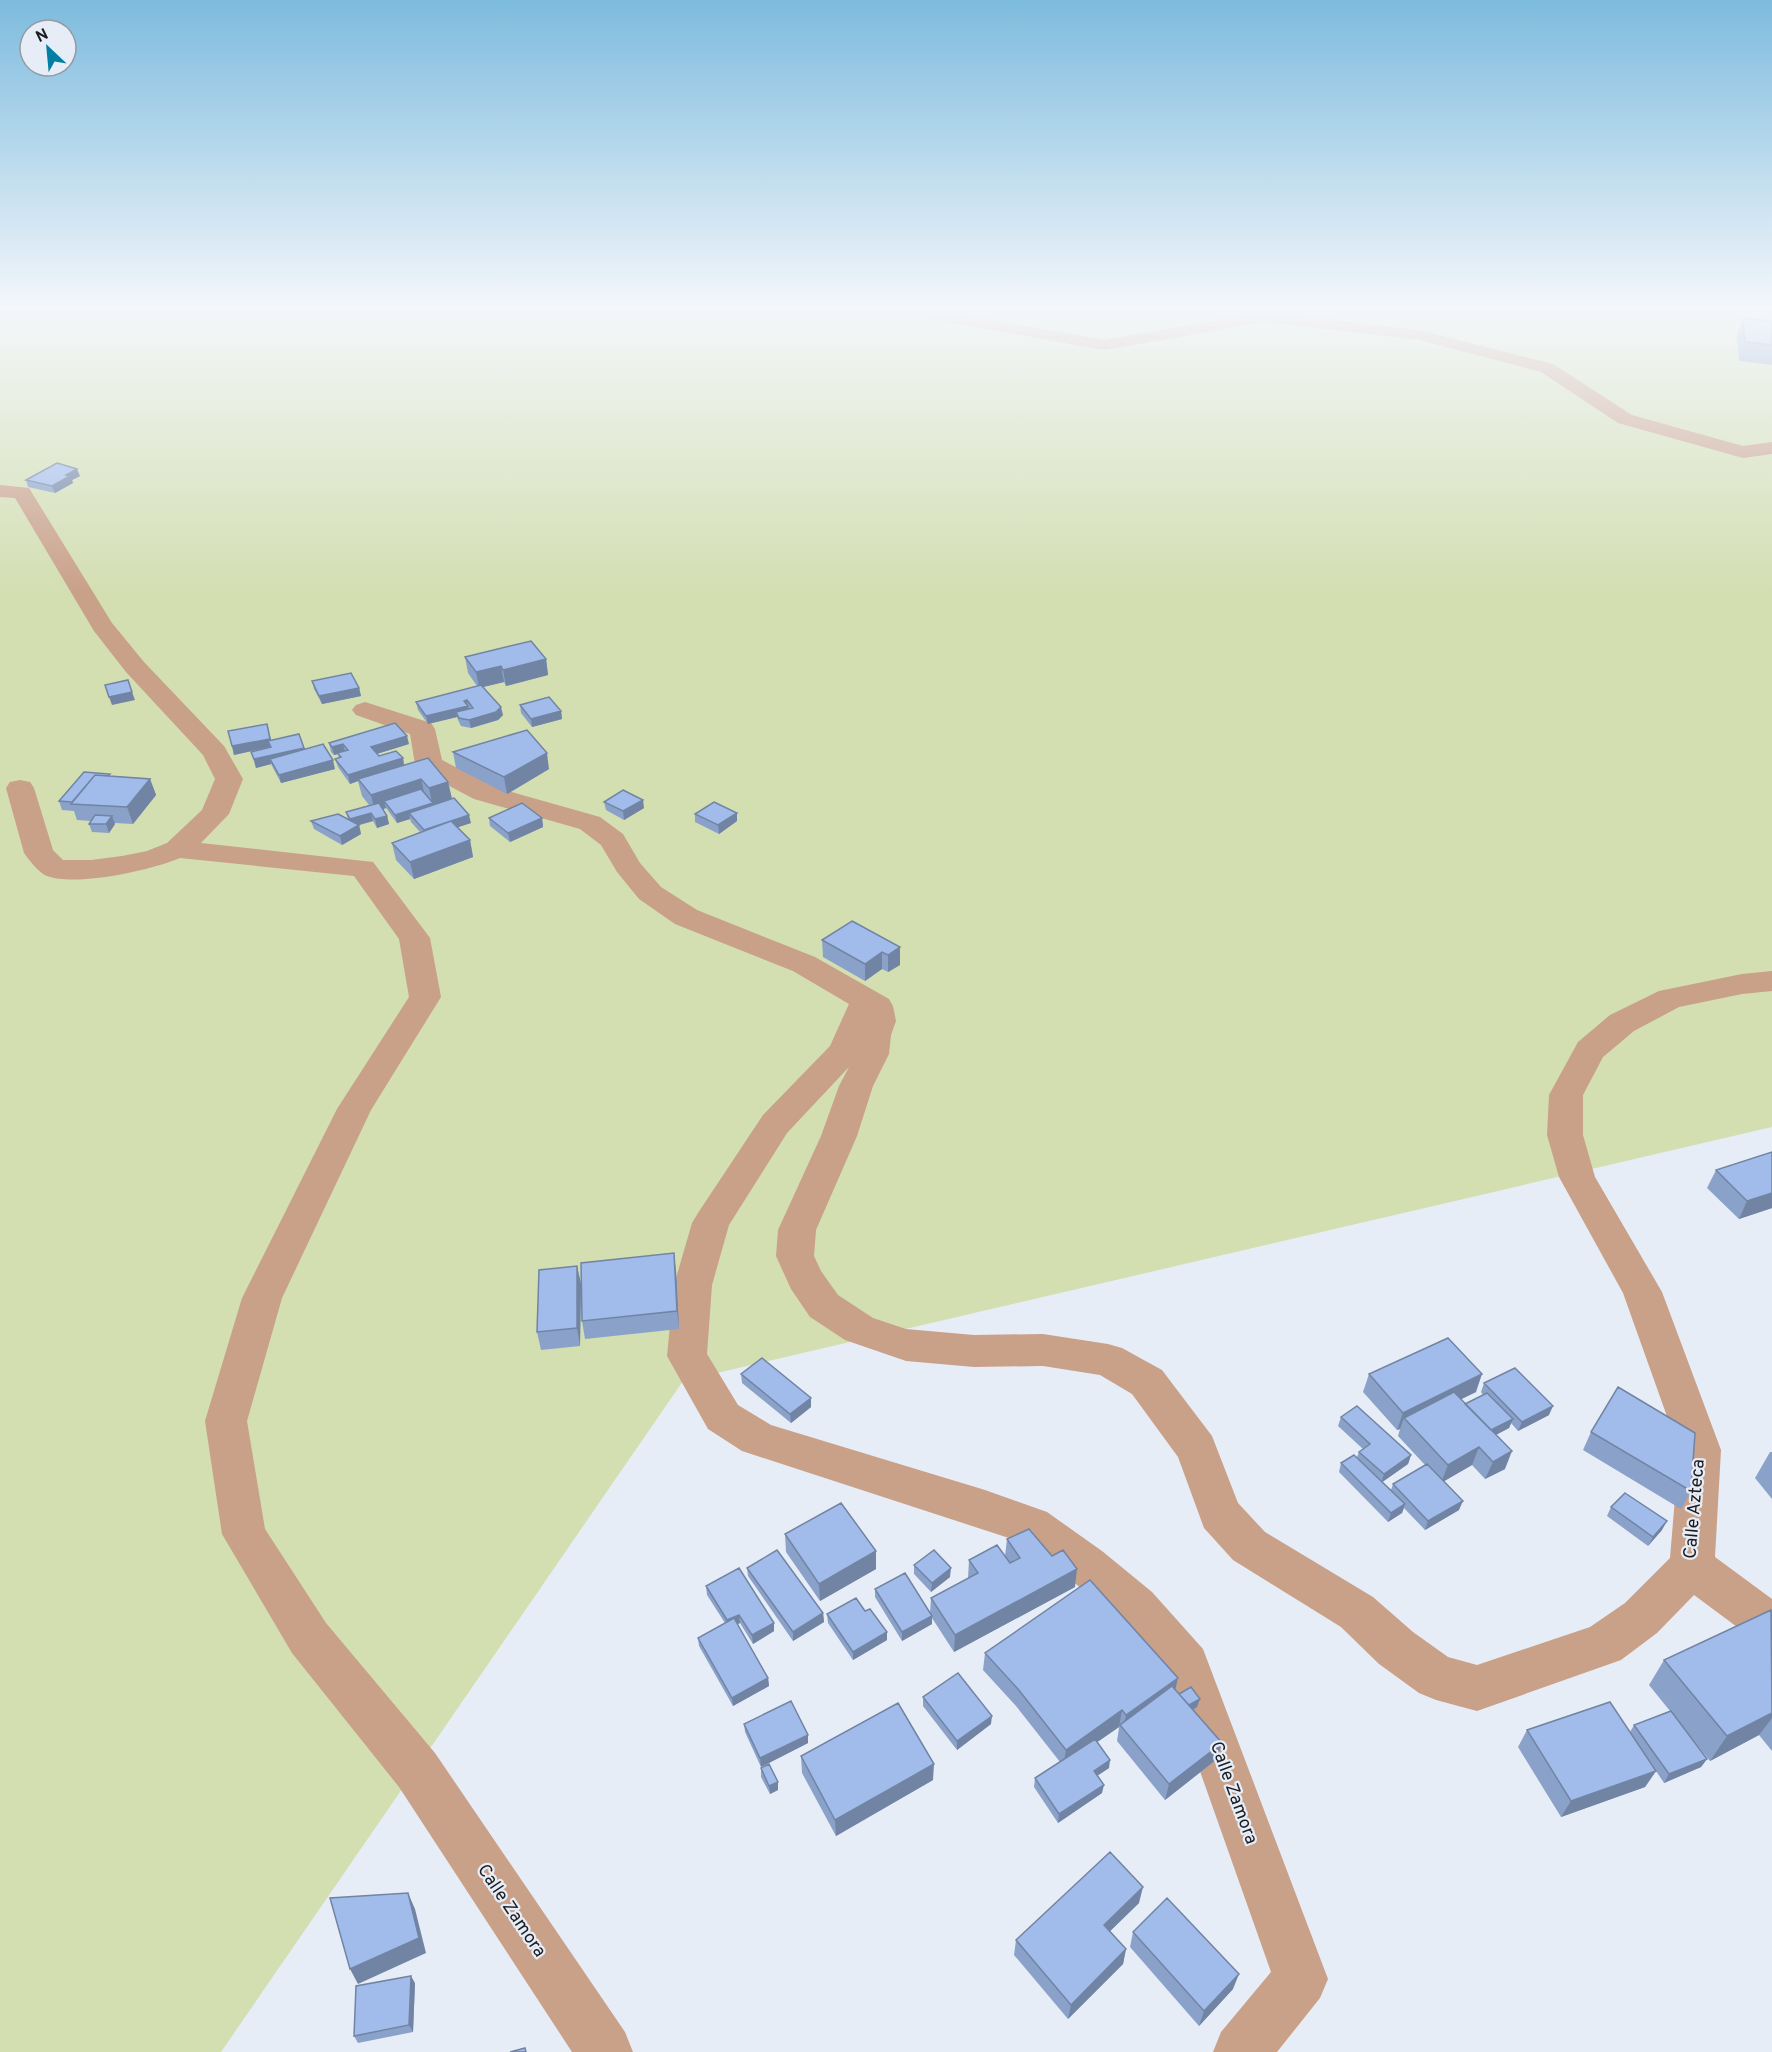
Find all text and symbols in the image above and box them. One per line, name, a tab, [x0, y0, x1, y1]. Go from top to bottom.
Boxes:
north arrow	[18, 18, 78, 78]
text: N	[33, 25, 52, 48]
street label: Calle Azteca	[1679, 1458, 1711, 1560]
street label: Calle Zamora	[1204, 1739, 1262, 1847]
street label: Calle Zamora	[471, 1860, 551, 1962]

